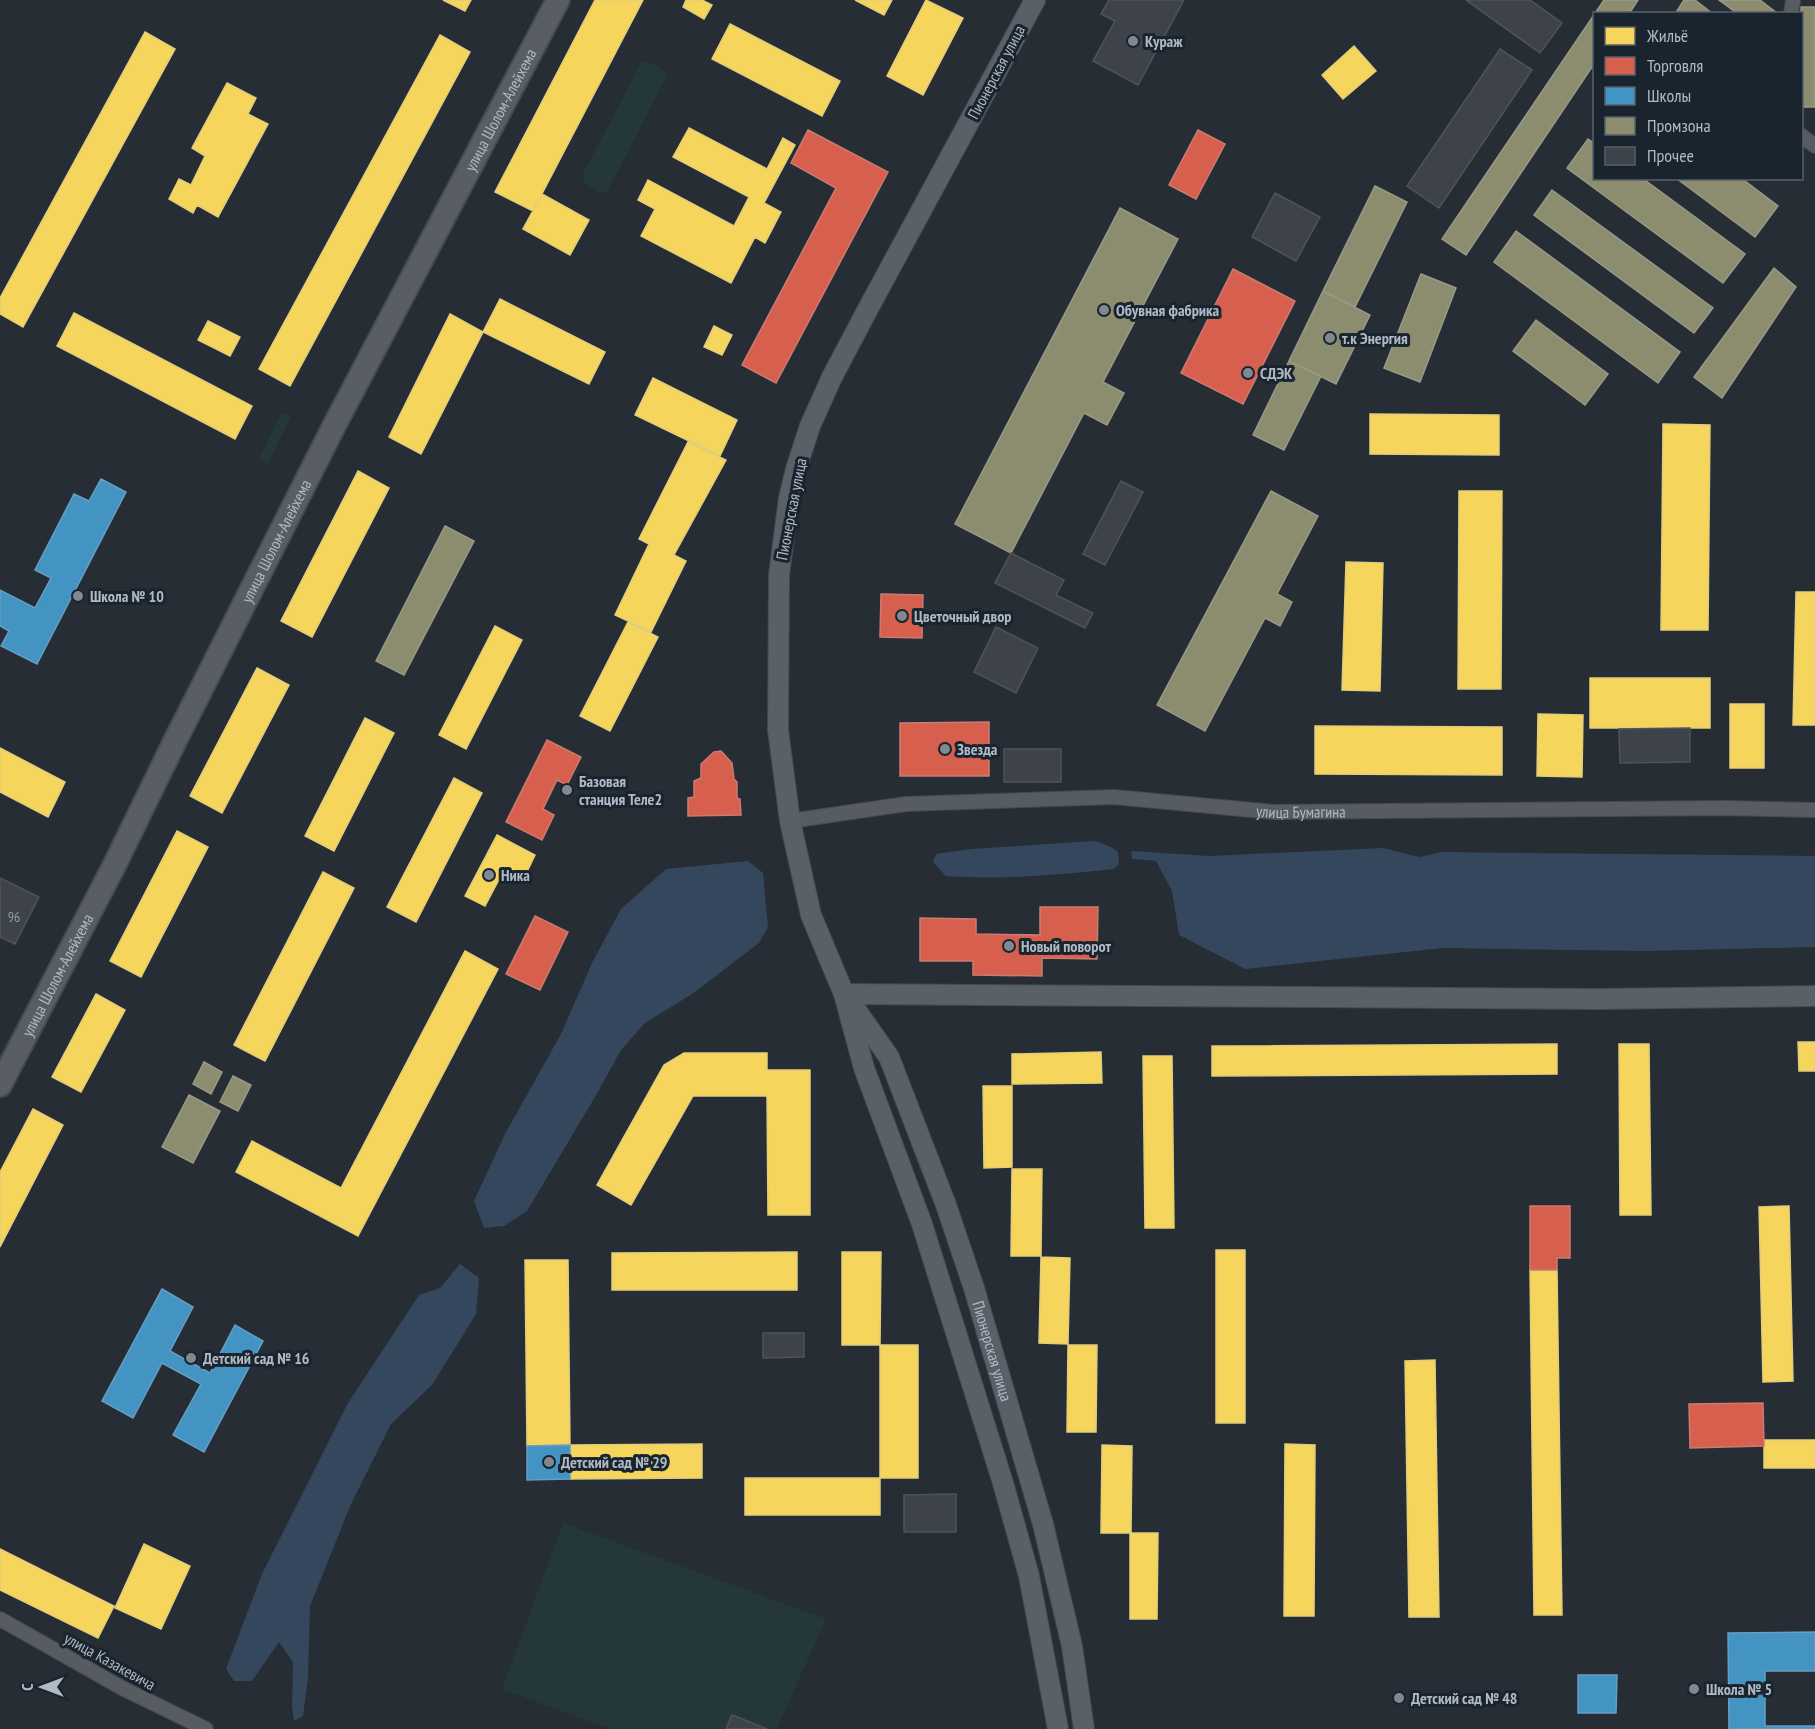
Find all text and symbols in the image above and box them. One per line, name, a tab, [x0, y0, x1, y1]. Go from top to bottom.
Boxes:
legend	[1593, 12, 1803, 180]
street label: Пионерская улица	[963, 22, 1029, 122]
text: Жильё	[1646, 24, 1688, 47]
place label: Кураж	[1145, 31, 1183, 51]
marker: Кураж	[1126, 34, 1140, 48]
street label: улица Шолом-Алейхема	[460, 45, 541, 175]
text: Торговля	[1647, 54, 1703, 77]
text: Школы	[1647, 84, 1691, 107]
text: Промзона	[1647, 114, 1711, 137]
text: Прочее	[1647, 144, 1694, 167]
place label: Обувная фабрика	[1116, 300, 1220, 320]
marker: Обувная фабрика	[1097, 303, 1111, 317]
place label: т.к Энергия	[1342, 328, 1408, 348]
marker: т.к Энергия	[1323, 331, 1337, 345]
place label: СДЭК	[1260, 363, 1293, 383]
marker: СДЭК	[1241, 366, 1255, 380]
street label: Пионерская улица	[771, 456, 811, 562]
street label: улица Шолом-Алейхема	[236, 476, 315, 606]
place label: Школа № 10	[90, 586, 164, 606]
marker: Школа № 10	[71, 589, 85, 603]
place label: Цветочный двор	[914, 606, 1011, 626]
marker: Цветочный двор	[895, 609, 909, 623]
place label: Звезда	[957, 739, 998, 759]
marker: Звезда	[938, 742, 952, 756]
place label: Базовая станция Теле2	[579, 771, 662, 809]
marker: Базовая станция Теле2	[560, 783, 574, 797]
street label: улица Бумагина	[1255, 800, 1346, 822]
place label: Ника	[501, 865, 530, 885]
marker: Ника	[482, 868, 496, 882]
house number: 96	[8, 908, 20, 926]
street label: улица Шолом-Алейхема	[17, 910, 97, 1040]
place label: Новый поворот	[1021, 936, 1111, 956]
marker: Новый поворот	[1002, 939, 1016, 953]
street label: Пионерская улица	[968, 1299, 1017, 1404]
place label: Детский сад № 16	[203, 1348, 310, 1368]
marker: Детский сад № 16	[184, 1351, 198, 1365]
place label: Детский сад № 29	[561, 1452, 668, 1472]
marker: Детский сад № 29	[542, 1455, 556, 1469]
street label: улица Казакевича	[61, 1628, 159, 1694]
north arrow	[12, 1657, 72, 1717]
place label: Школа № 5	[1706, 1679, 1772, 1699]
marker: Школа № 5	[1687, 1682, 1701, 1696]
text: С	[17, 1683, 37, 1691]
place label: Детский сад № 48	[1411, 1688, 1518, 1708]
marker: Детский сад № 48	[1392, 1691, 1406, 1705]

